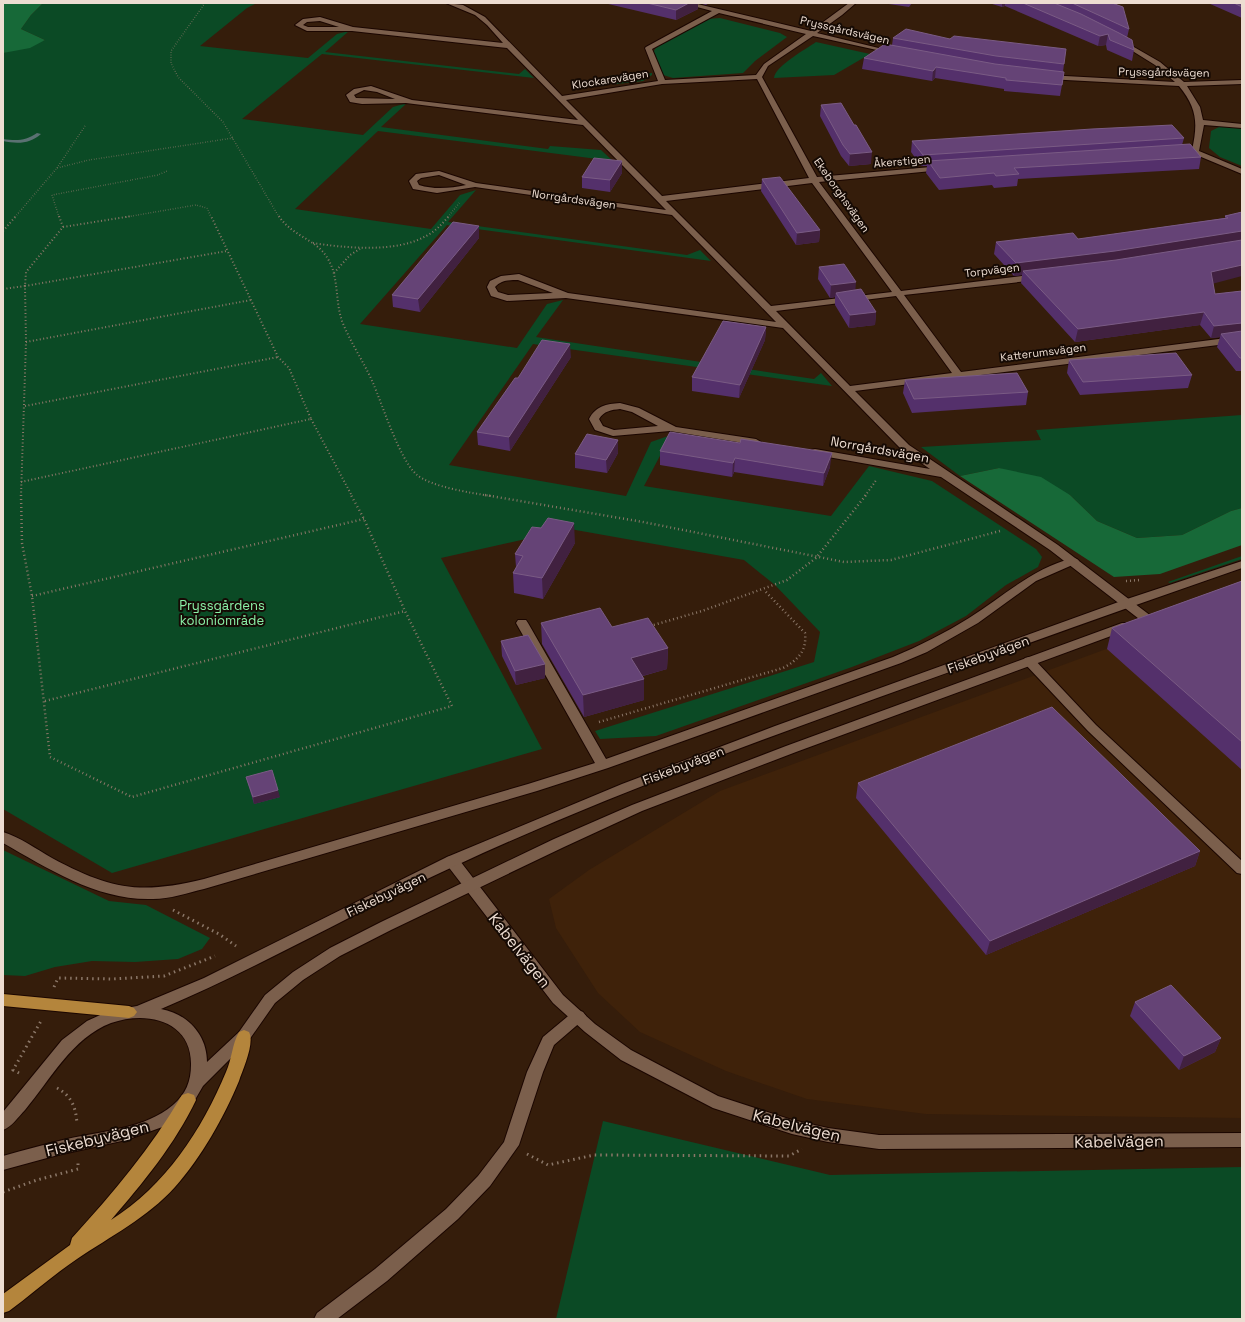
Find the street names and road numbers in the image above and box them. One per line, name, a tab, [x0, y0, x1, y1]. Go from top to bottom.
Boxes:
street label: Pryssgårdsvägen	[799, 13, 891, 47]
street label: Pryssgårdsvägen	[1118, 64, 1210, 80]
street label: Klockarevägen	[571, 66, 649, 92]
street label: Åkerstigen	[873, 152, 931, 170]
street label: Ekeborghsvägen	[811, 155, 873, 235]
street label: Norrgårdsvägen	[531, 186, 617, 212]
street label: Torpvägen	[964, 260, 1020, 280]
street label: Katterumsvägen	[999, 340, 1087, 364]
street label: Norrgårdsvägen	[829, 432, 931, 467]
street label: Fiskebyvägen	[945, 632, 1031, 677]
street label: Fiskebyvägen	[640, 742, 726, 789]
street label: Fiskebyvägen	[344, 868, 429, 921]
street label: Kabelvägen	[484, 909, 555, 992]
street label: Kabelvägen	[751, 1104, 843, 1147]
street label: Fiskebyvägen	[43, 1116, 151, 1161]
street label: Kabelvägen	[1074, 1130, 1164, 1153]

